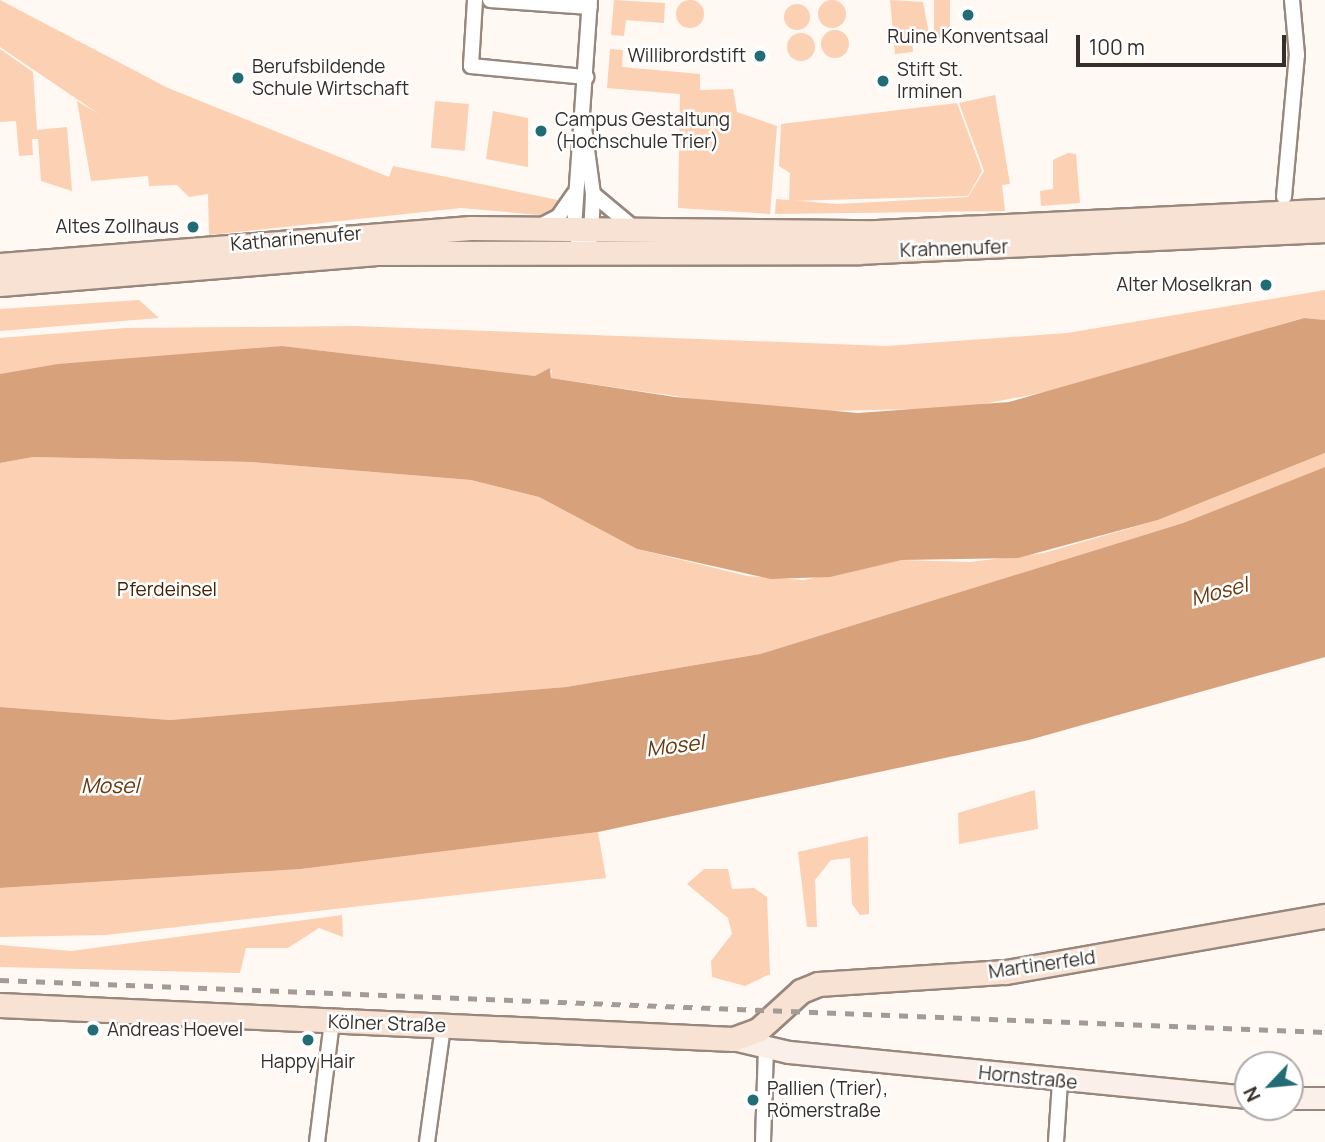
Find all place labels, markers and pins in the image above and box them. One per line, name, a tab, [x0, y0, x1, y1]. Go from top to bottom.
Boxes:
marker: Ruine Konventsaal	[960, 7, 976, 23]
place label: Ruine Konventsaal	[887, 26, 1049, 48]
place label: Willibrordstift	[627, 45, 746, 67]
marker: Willibrordstift	[752, 48, 768, 64]
place label: Berufsbildende Schule Wirtschaft	[252, 56, 409, 100]
place label: Stift St. Irminen	[897, 59, 963, 103]
marker: Berufsbildende Schule Wirtschaft	[230, 70, 246, 86]
marker: Stift St. Irminen	[875, 73, 891, 89]
place label: Campus Gestaltung (Hochschule Trier)	[555, 109, 730, 153]
marker: Campus Gestaltung (Hochschule Trier)	[533, 123, 549, 139]
place label: Altes Zollhaus	[56, 216, 179, 238]
marker: Altes Zollhaus	[185, 219, 201, 235]
place label: Alter Moselkran	[1116, 274, 1252, 296]
marker: Alter Moselkran	[1258, 277, 1274, 293]
place label: Andreas Hoevel	[107, 1019, 243, 1041]
marker: Andreas Hoevel	[85, 1022, 101, 1038]
marker: Happy Hair	[300, 1032, 316, 1048]
place label: Happy Hair	[261, 1051, 355, 1073]
place label: Pallien (Trier), Römerstraße	[767, 1078, 888, 1122]
marker: Pallien (Trier), Römerstraße	[745, 1092, 761, 1108]

